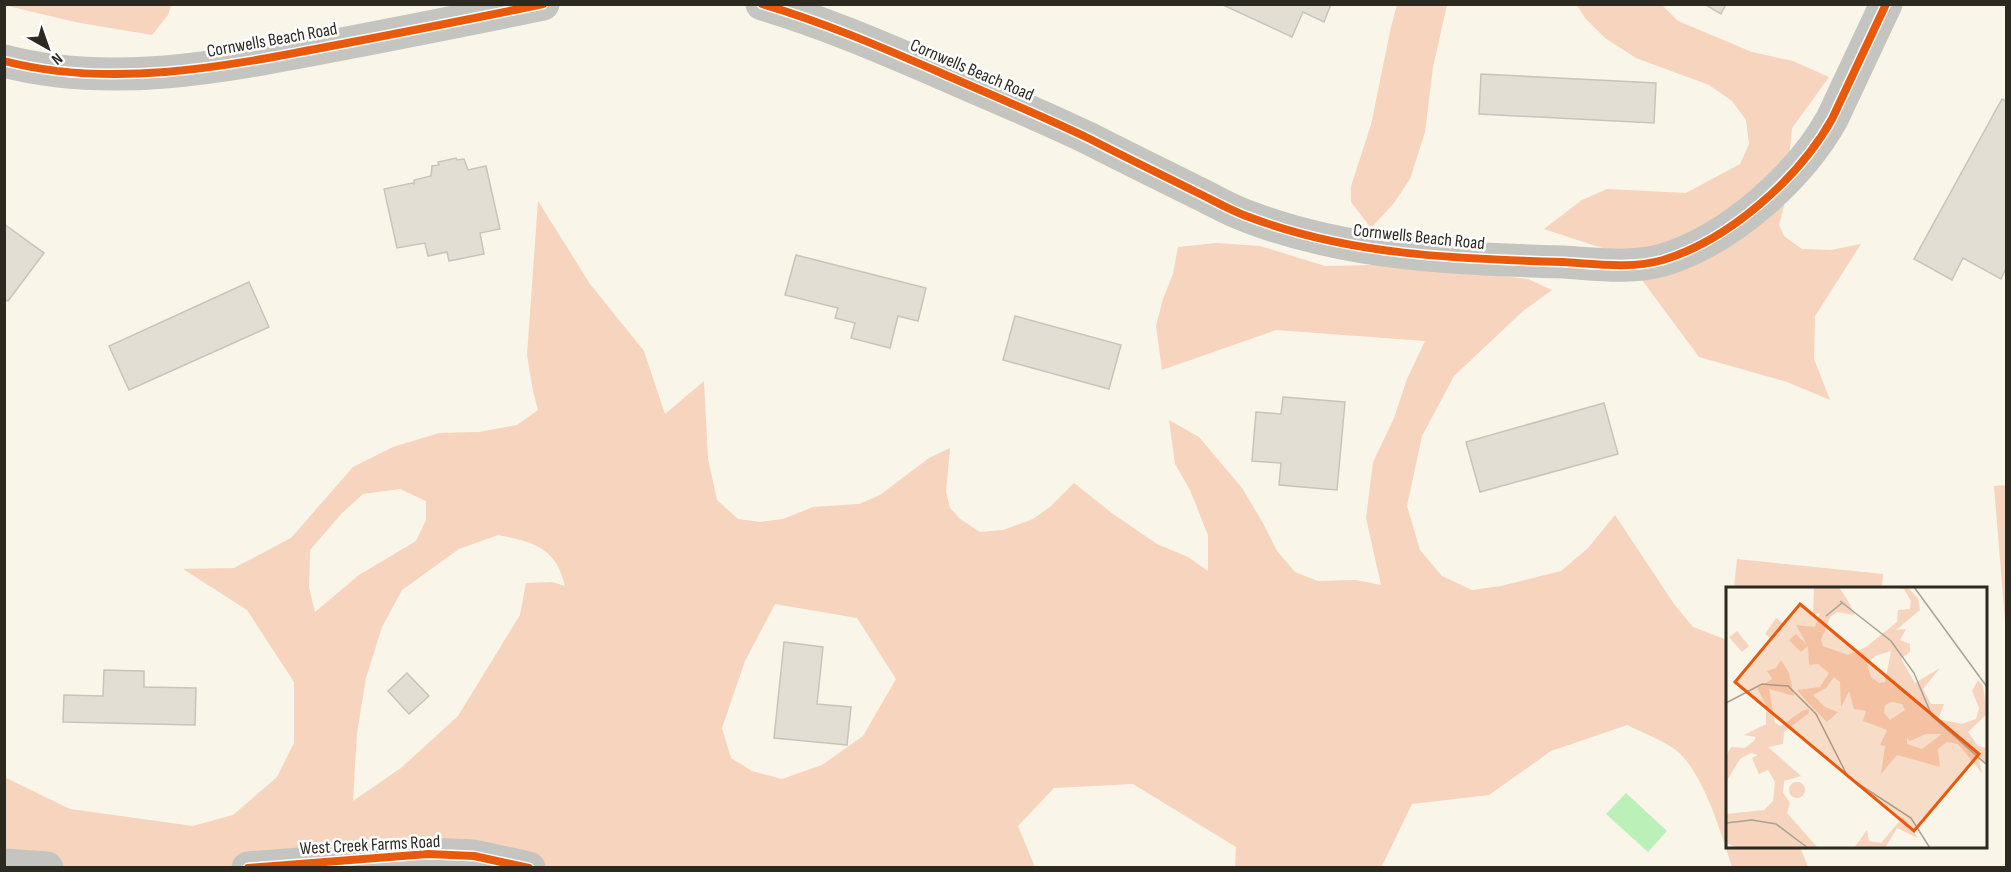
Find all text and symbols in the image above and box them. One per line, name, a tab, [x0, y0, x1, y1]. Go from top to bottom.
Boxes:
north arrow	[18, 18, 78, 78]
street label: Cornwells Beach Road	[205, 18, 339, 62]
street label: Cornwells Beach Road	[907, 35, 1037, 105]
text: N	[47, 48, 66, 68]
street label: Cornwells Beach Road	[1352, 220, 1486, 254]
inset map	[1726, 587, 1987, 848]
street label: West Creek Farms Road	[299, 831, 441, 859]

